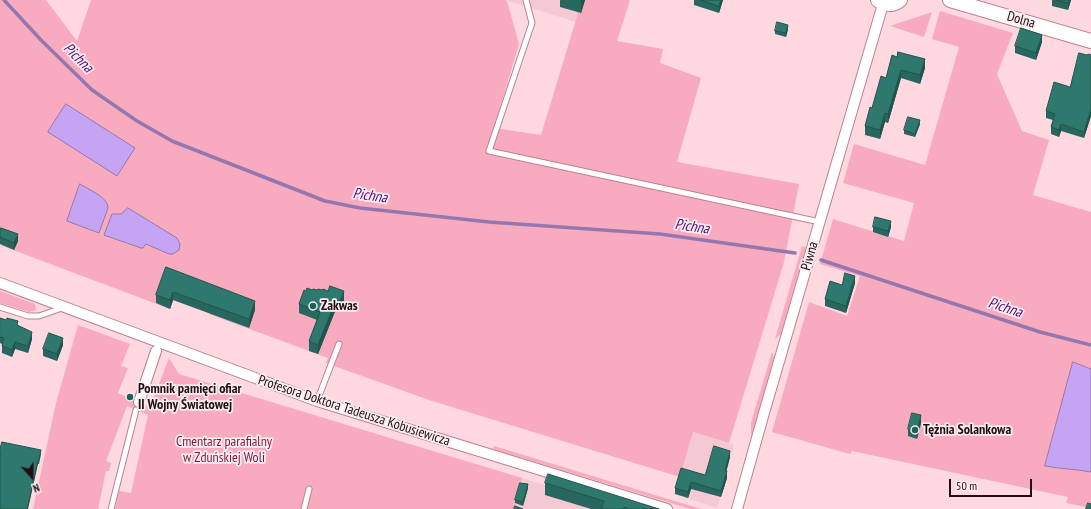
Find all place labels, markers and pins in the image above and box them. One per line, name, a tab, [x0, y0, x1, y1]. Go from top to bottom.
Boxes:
place label: Zakwas	[321, 298, 358, 314]
marker: Zakwas	[308, 301, 318, 311]
place label: Pomnik pamięci ofiar II Wojny Światowej	[138, 381, 242, 414]
marker: Pomnik pamięci ofiar II Wojny Światowej	[125, 392, 135, 402]
place label: Tężnia Solankowa	[923, 422, 1011, 438]
marker: Tężnia Solankowa	[910, 425, 920, 435]

